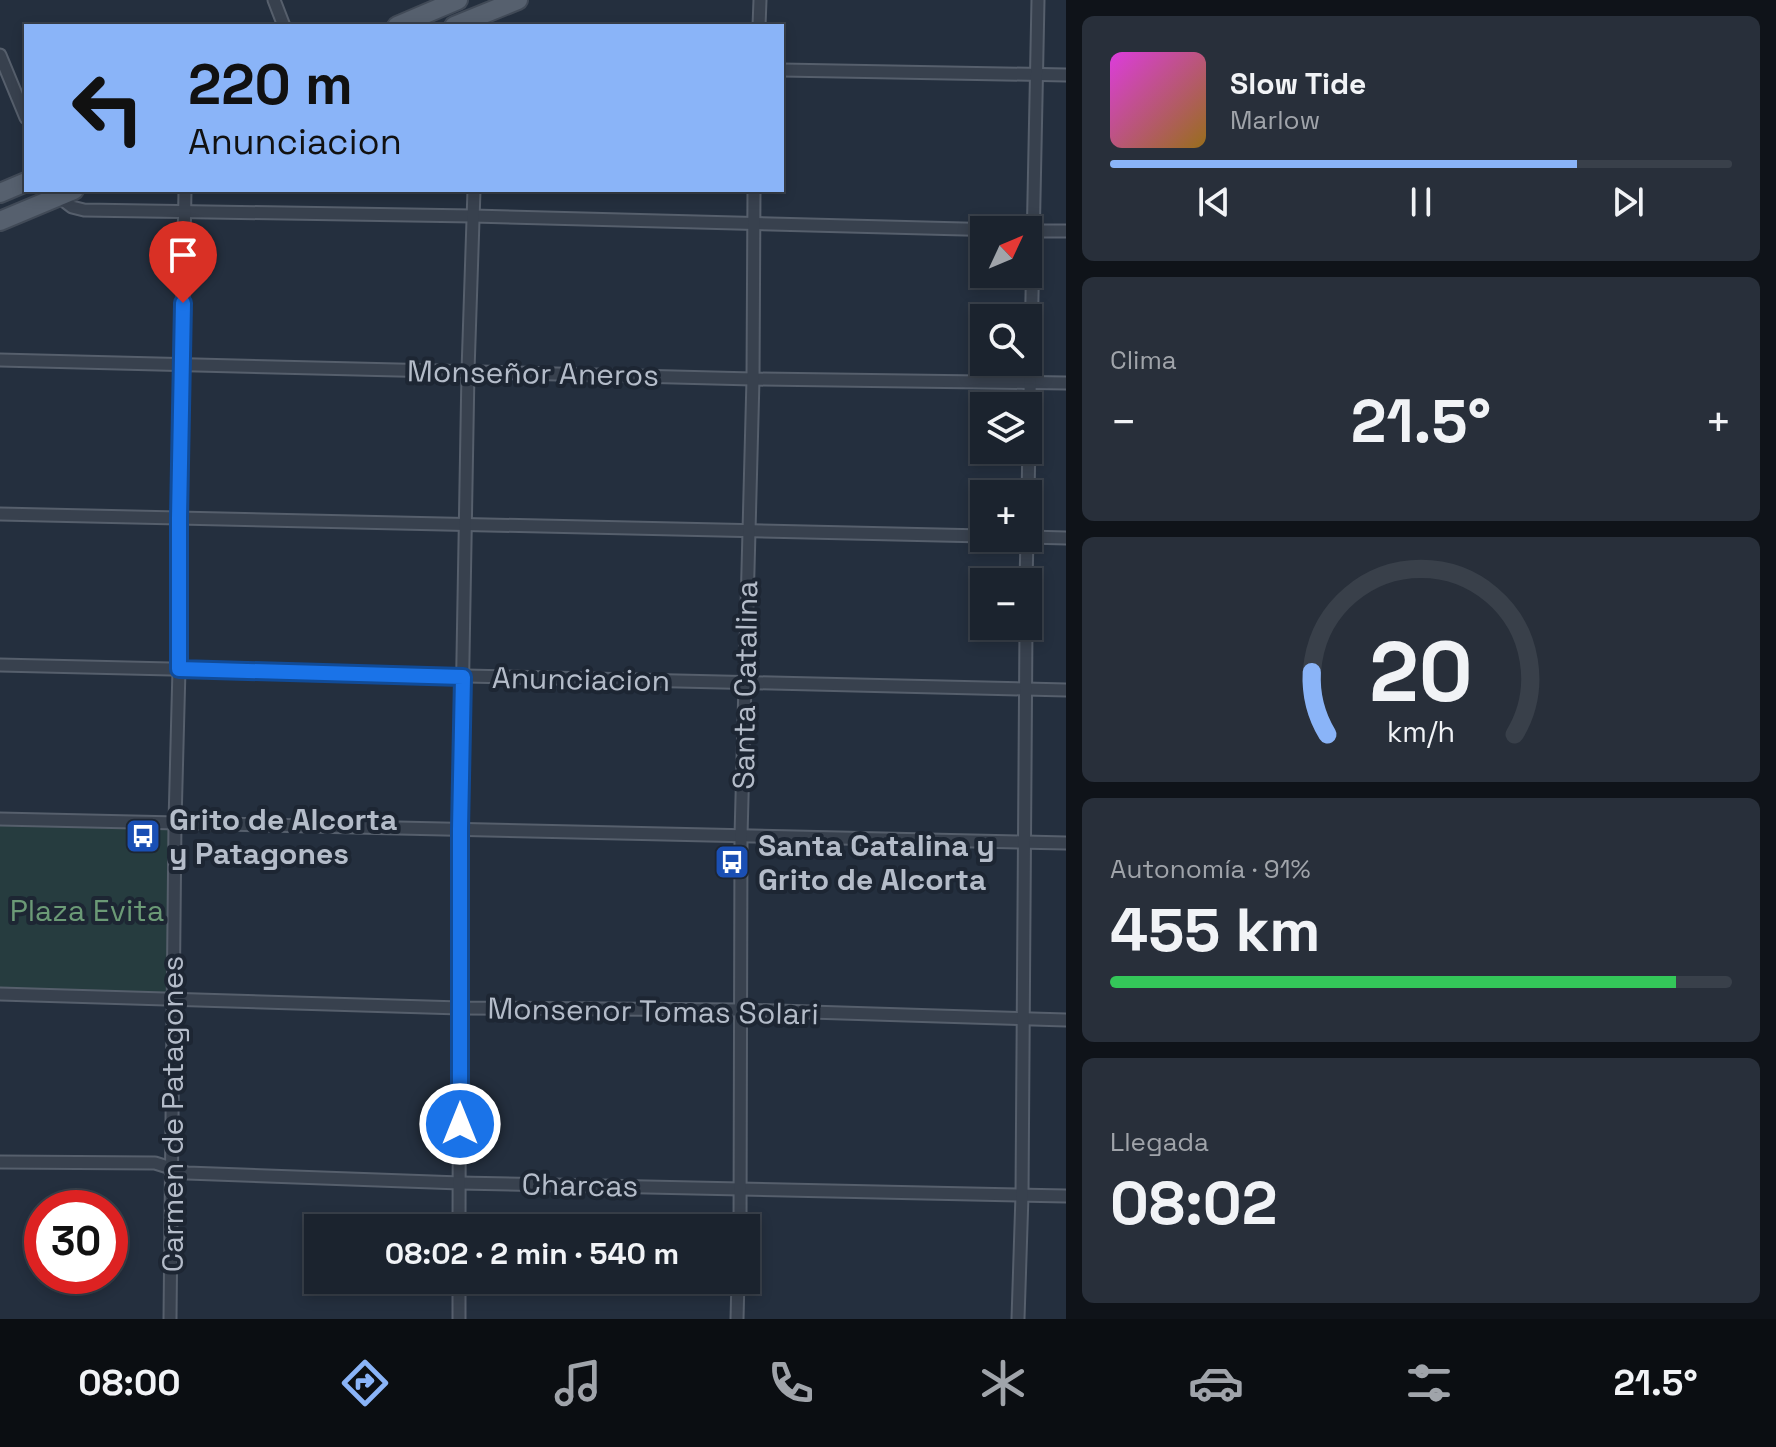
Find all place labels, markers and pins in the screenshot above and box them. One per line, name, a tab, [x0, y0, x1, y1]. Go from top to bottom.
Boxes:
pin	[149, 221, 217, 303]
place label: Grito de Alcorta y Patagones	[169, 800, 397, 873]
bus stop icon: Grito de Alcorta y Patagones	[124, 817, 162, 855]
place label: Santa Catalina y Grito de Alcorta	[758, 826, 995, 899]
bus stop icon: Santa Catalina y Grito de Alcorta	[713, 843, 751, 881]

